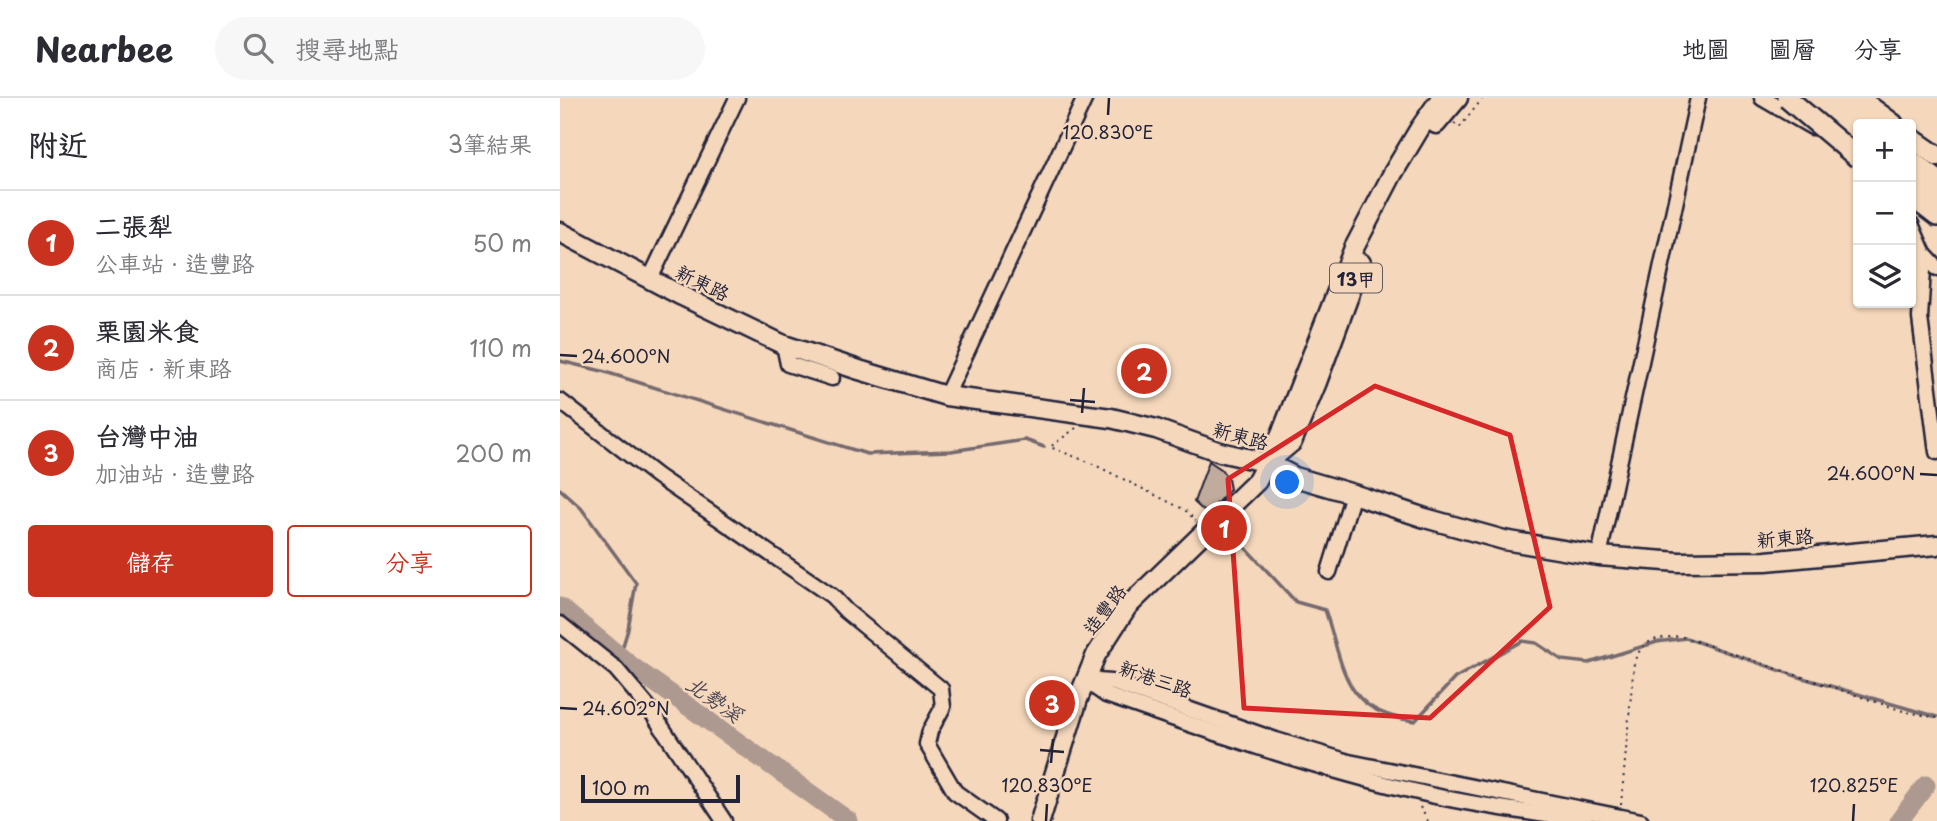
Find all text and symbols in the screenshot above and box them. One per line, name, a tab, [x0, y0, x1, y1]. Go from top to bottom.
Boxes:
search box	[215, 17, 705, 80]
text: Nearbee	[35, 23, 173, 73]
icon: search	[239, 29, 277, 67]
text: 搜尋地點	[295, 29, 399, 68]
text: 地圖	[1682, 30, 1730, 66]
text: 圖層	[1768, 30, 1816, 66]
text: 分享	[1854, 30, 1902, 66]
text: 120.830°E	[1062, 118, 1154, 145]
map controls	[1853, 119, 1916, 308]
button: +	[1853, 119, 1916, 182]
text: 附近	[28, 121, 88, 166]
text: 3筆結果	[448, 126, 532, 161]
button: −	[1853, 182, 1916, 245]
text: 二張犁	[95, 206, 173, 245]
text: 1	[46, 225, 57, 260]
text: 50 m	[472, 225, 532, 260]
text: 公車站 · 造豐路	[95, 245, 255, 280]
button: layers	[1853, 245, 1916, 308]
street label: 新東路	[671, 257, 735, 307]
road number: 13甲	[1330, 264, 1382, 293]
text: 栗園米食	[95, 311, 199, 350]
text: 2	[43, 330, 59, 365]
text: 110 m	[470, 330, 532, 365]
text: 24.600°N	[581, 342, 671, 369]
pin: 2	[1121, 345, 1167, 397]
text: 商店 · 新東路	[95, 350, 232, 385]
street label: 新東路	[1210, 414, 1272, 456]
text: 台灣中油	[95, 416, 199, 455]
text: 3	[43, 435, 59, 470]
text: 200 m	[455, 435, 532, 470]
text: 加油站 · 造豐路	[95, 455, 255, 490]
text: 24.600°N	[1826, 459, 1916, 486]
your location	[1270, 465, 1304, 499]
pin: 1	[1201, 502, 1247, 554]
street label: 新東路	[1755, 521, 1815, 553]
button: 儲存	[28, 525, 273, 597]
button: 分享	[287, 525, 532, 597]
street label: 造豐路	[1076, 578, 1132, 640]
street label: 新港三路	[1116, 652, 1196, 704]
water label: 北勢溪	[680, 667, 751, 730]
pin: 3	[1029, 677, 1075, 729]
text: 24.602°N	[582, 694, 670, 721]
text: 120.830°E	[1001, 771, 1093, 798]
text: 120.825°E	[1810, 771, 1898, 798]
scale bar	[581, 772, 740, 804]
text: 100 m	[592, 773, 650, 801]

